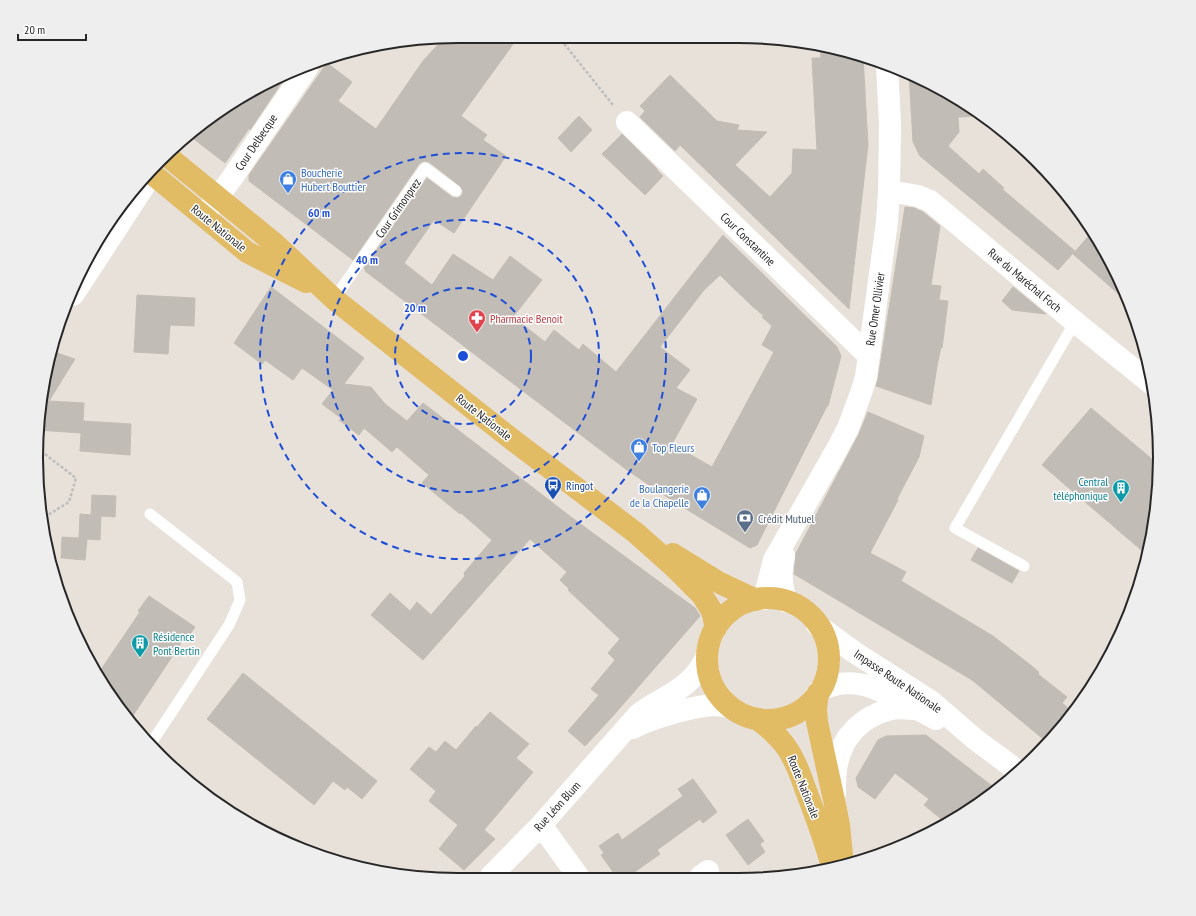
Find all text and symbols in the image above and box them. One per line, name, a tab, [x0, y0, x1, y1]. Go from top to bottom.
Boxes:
scale bar	[18, 16, 86, 42]
text: 20 m	[24, 22, 45, 37]
street label: Cour Delbecque	[232, 111, 280, 173]
place label: Boucherie Hubert Bouttier	[301, 165, 366, 194]
shop icon: Boucherie Hubert Bouttier	[278, 169, 298, 194]
street label: Cour Grimonprez	[372, 175, 424, 241]
street label: Route Nationale	[188, 201, 250, 255]
text: 60 m	[308, 205, 330, 220]
street label: Cour Constantine	[717, 209, 779, 269]
street label: Rue du Maréchal Foch	[985, 245, 1065, 315]
text: 40 m	[356, 252, 378, 267]
street label: Rue Omer Ollivier	[862, 271, 888, 347]
text: 20 m	[404, 300, 426, 315]
pharmacy icon: Pharmacie Benoit	[467, 308, 487, 333]
place label: Pharmacie Benoit	[490, 311, 563, 326]
centre of rings	[456, 349, 470, 363]
street label: Route Nationale	[453, 391, 515, 443]
shop icon: Top Fleurs	[629, 437, 649, 462]
place label: Top Fleurs	[652, 440, 694, 455]
place label: Central téléphonique	[1053, 474, 1108, 503]
bus stop icon: Ringot	[543, 475, 563, 500]
place label: Ringot	[566, 478, 594, 493]
building icon: Central téléphonique	[1111, 478, 1131, 503]
place label: Boulangerie de la Chapelle	[630, 481, 689, 510]
shop icon: Boulangerie de la Chapelle	[692, 485, 712, 510]
bank icon: Crédit Mutuel	[735, 508, 755, 533]
place label: Crédit Mutuel	[758, 511, 815, 526]
place label: Résidence Pont Bertin	[153, 629, 200, 658]
building icon: Résidence Pont Bertin	[130, 633, 150, 658]
street label: Impasse Route Nationale	[851, 646, 945, 716]
street label: Route Nationale	[785, 753, 823, 821]
street label: Rue Léon Blum	[531, 778, 584, 834]

